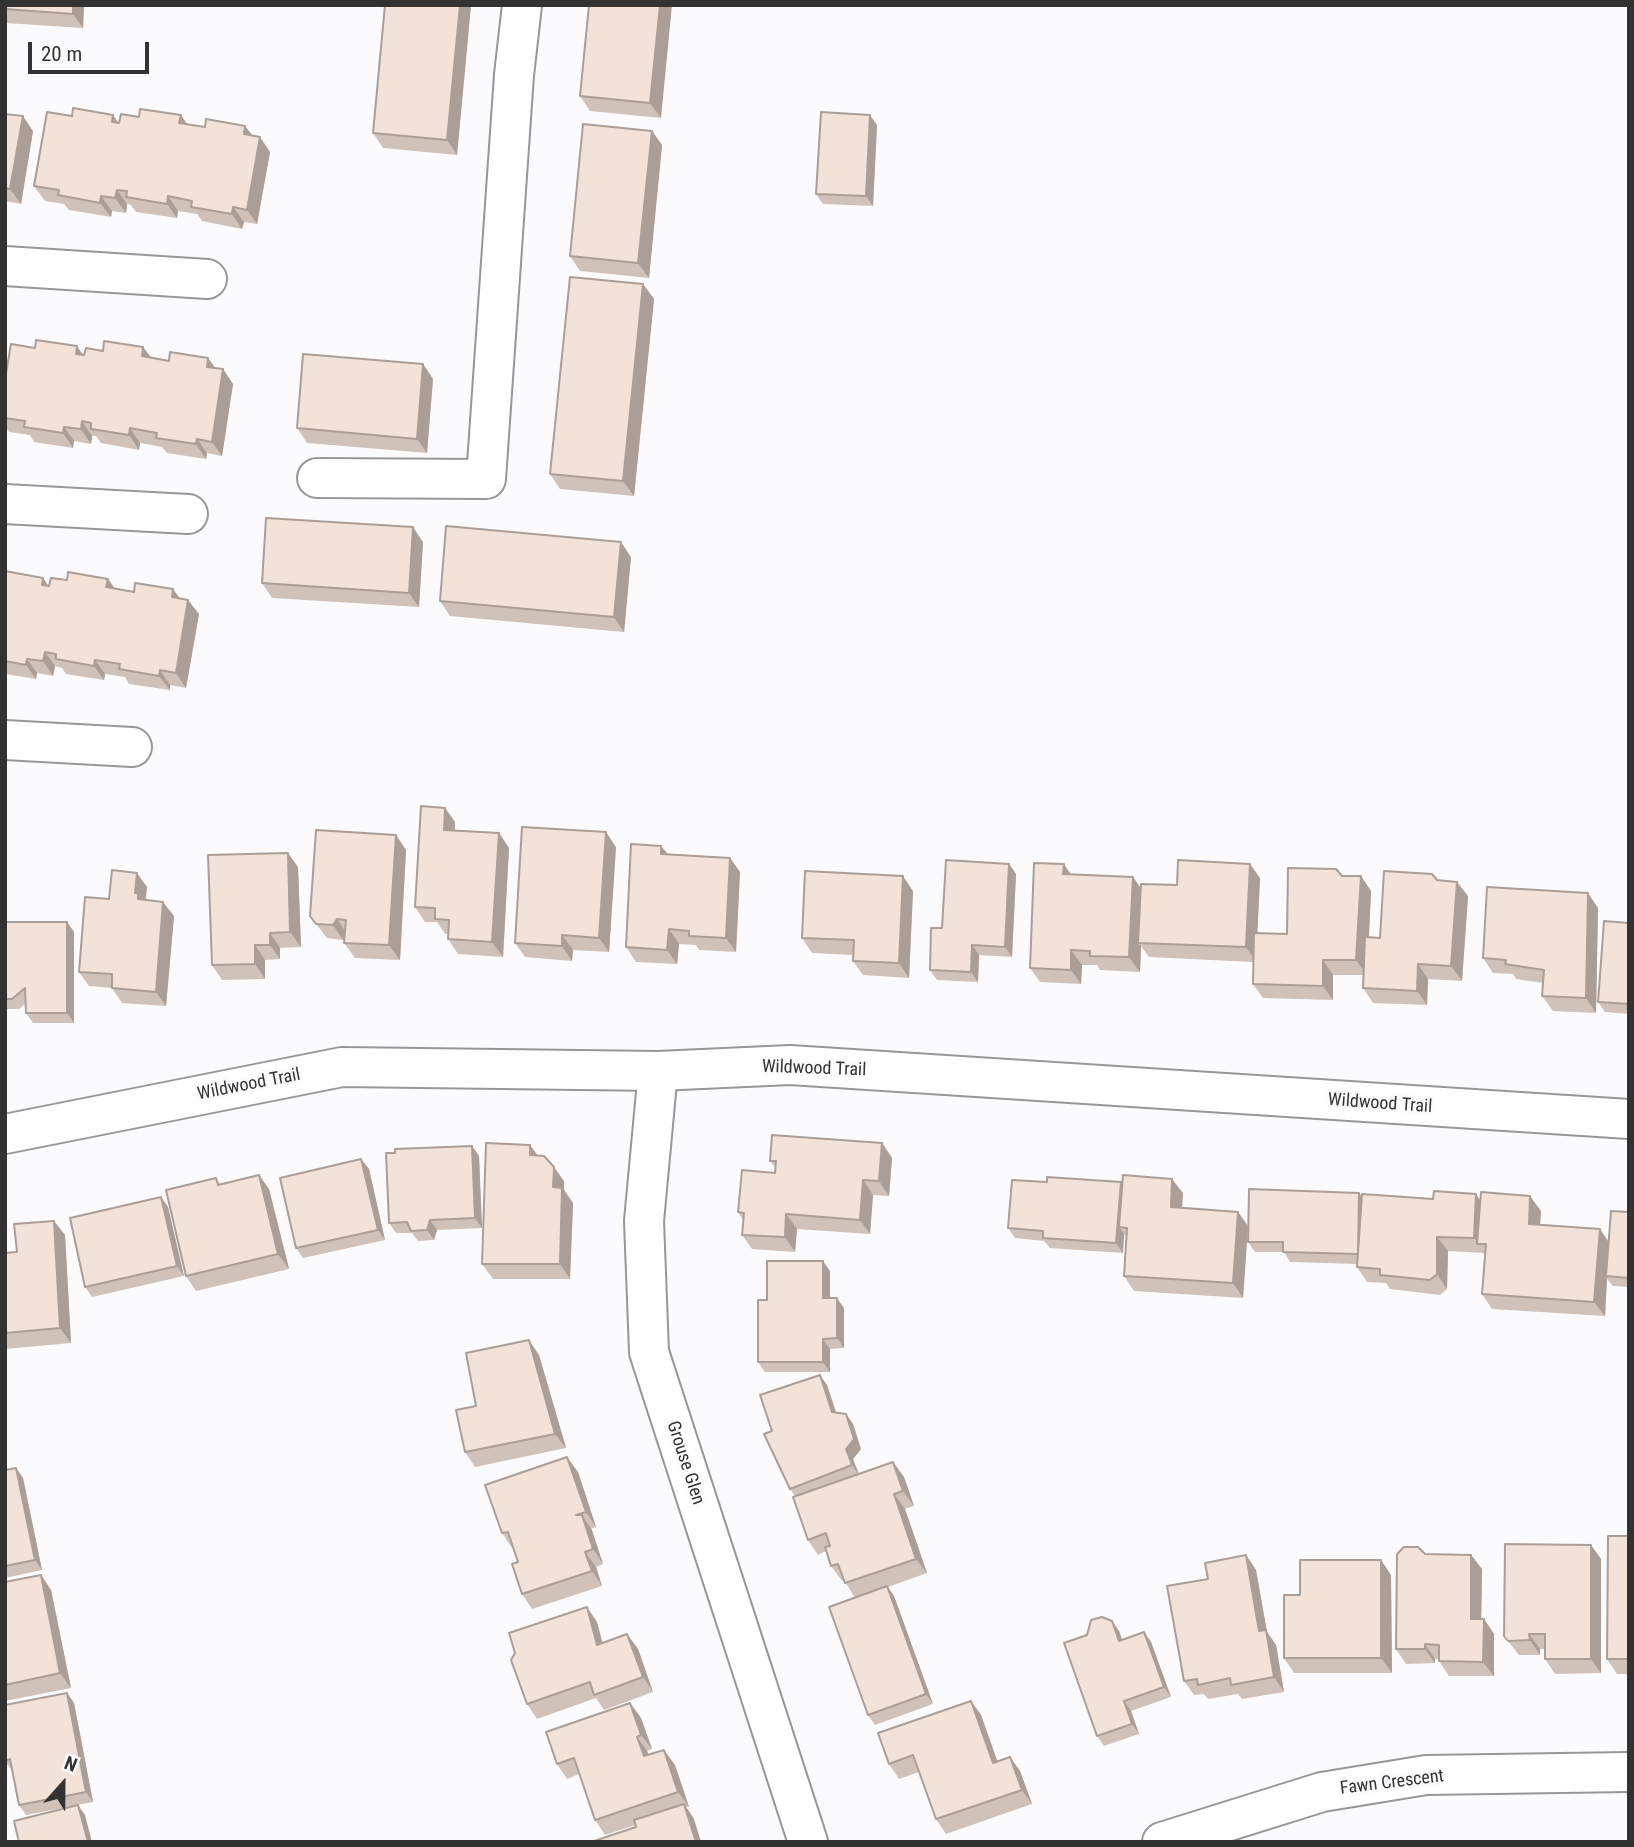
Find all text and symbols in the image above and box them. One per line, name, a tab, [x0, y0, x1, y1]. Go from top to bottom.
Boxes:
scale bar	[32, 28, 152, 72]
text: 20 m	[41, 42, 82, 66]
street label: Wildwood Trail	[761, 1056, 867, 1082]
street label: Wildwood Trail	[196, 1064, 302, 1106]
street label: Wildwood Trail	[1327, 1090, 1433, 1118]
street label: Grouse Glen	[661, 1419, 709, 1507]
north arrow	[28, 1749, 98, 1819]
text: N	[61, 1751, 80, 1777]
street label: Fawn Crescent	[1339, 1766, 1445, 1800]

